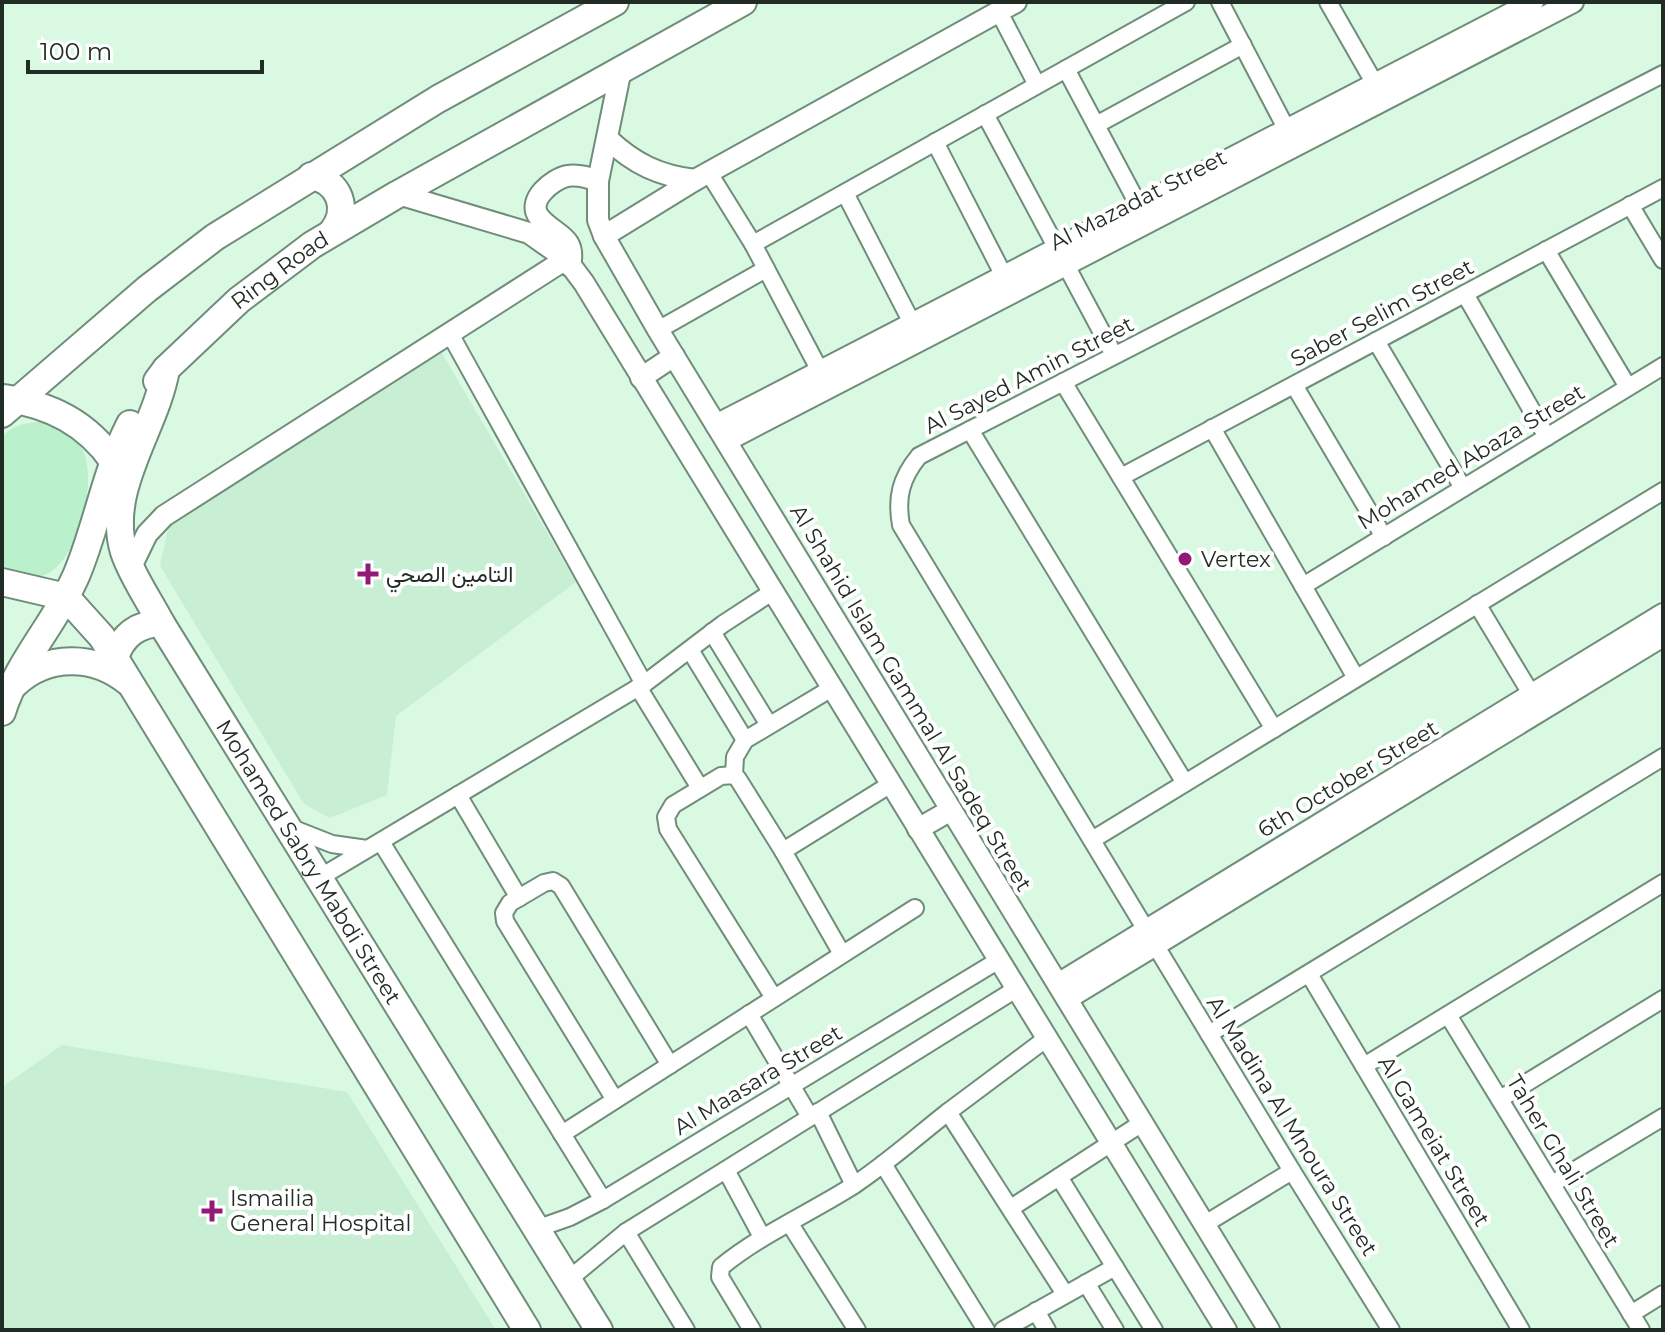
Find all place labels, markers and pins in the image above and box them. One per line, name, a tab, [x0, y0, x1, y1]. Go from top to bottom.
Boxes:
place label: Vertex	[1201, 546, 1271, 573]
marker: Vertex	[1176, 550, 1194, 568]
place label: التامين الصحي	[386, 561, 513, 593]
marker: التامين الصحي	[357, 563, 379, 585]
place label: Ismailia General Hospital	[230, 1185, 412, 1237]
marker: Ismailia General Hospital	[201, 1200, 223, 1222]

